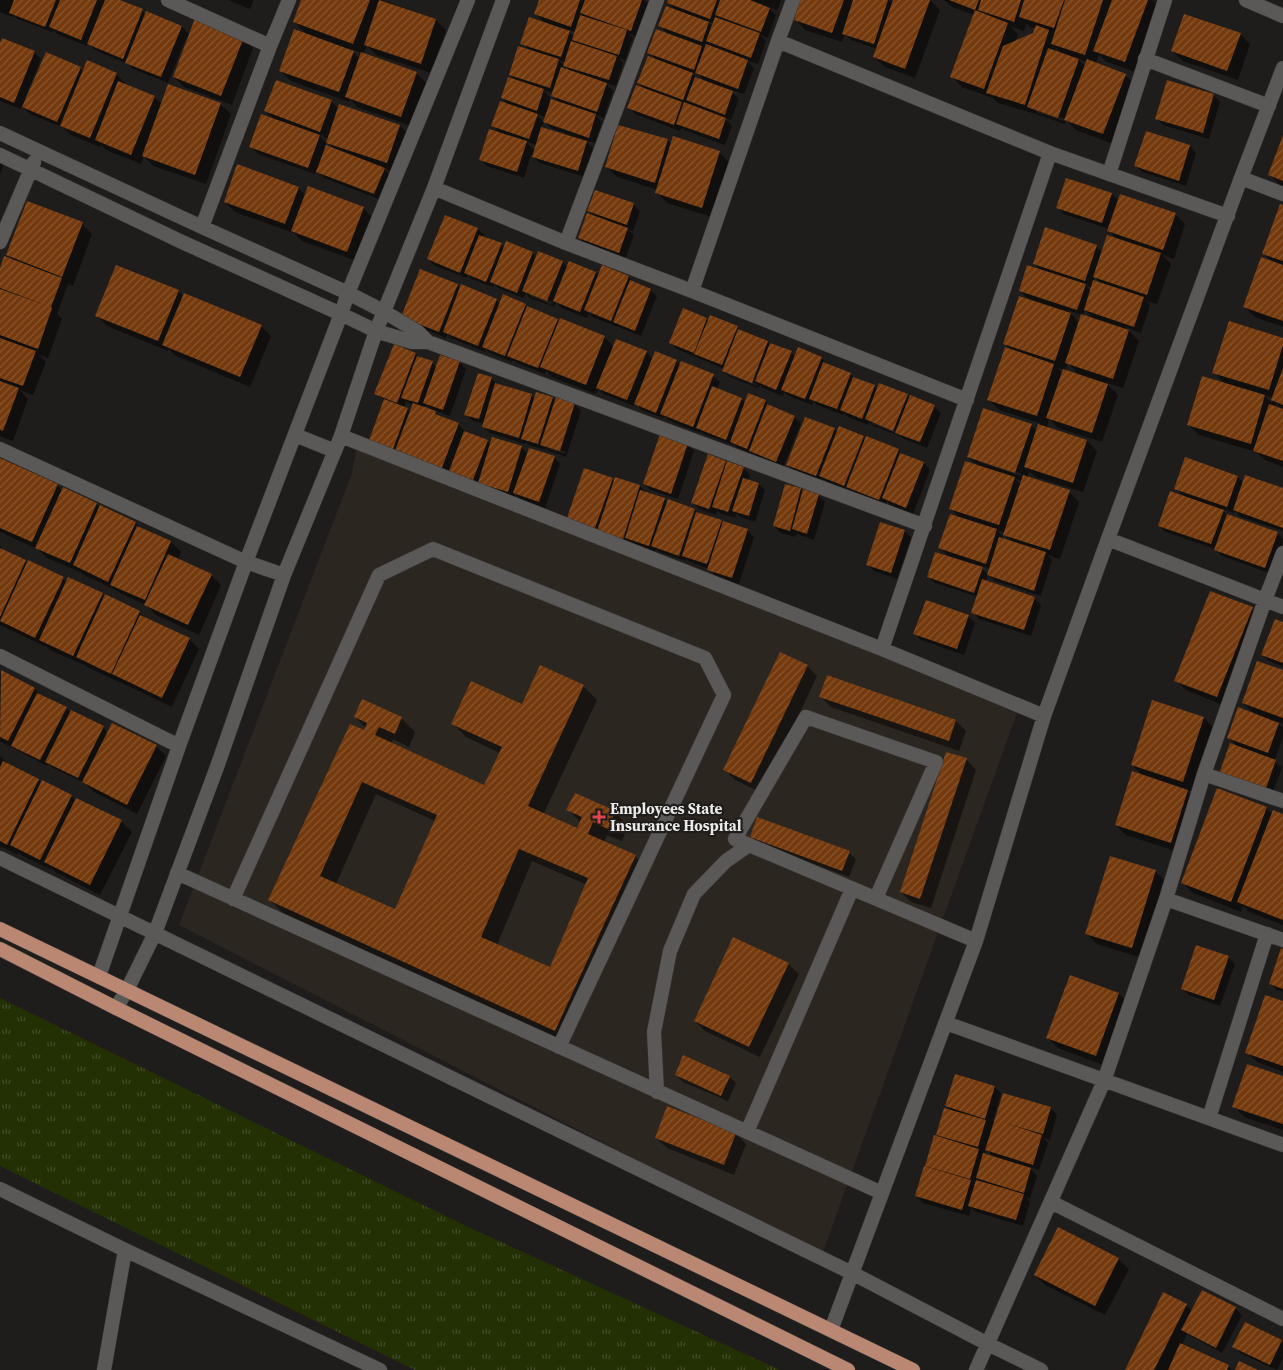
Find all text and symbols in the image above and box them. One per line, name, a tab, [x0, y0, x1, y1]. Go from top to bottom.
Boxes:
place label: Employees State Insurance Hospital	[610, 798, 742, 836]
marker: Employees State Insurance Hospital	[592, 810, 606, 824]

